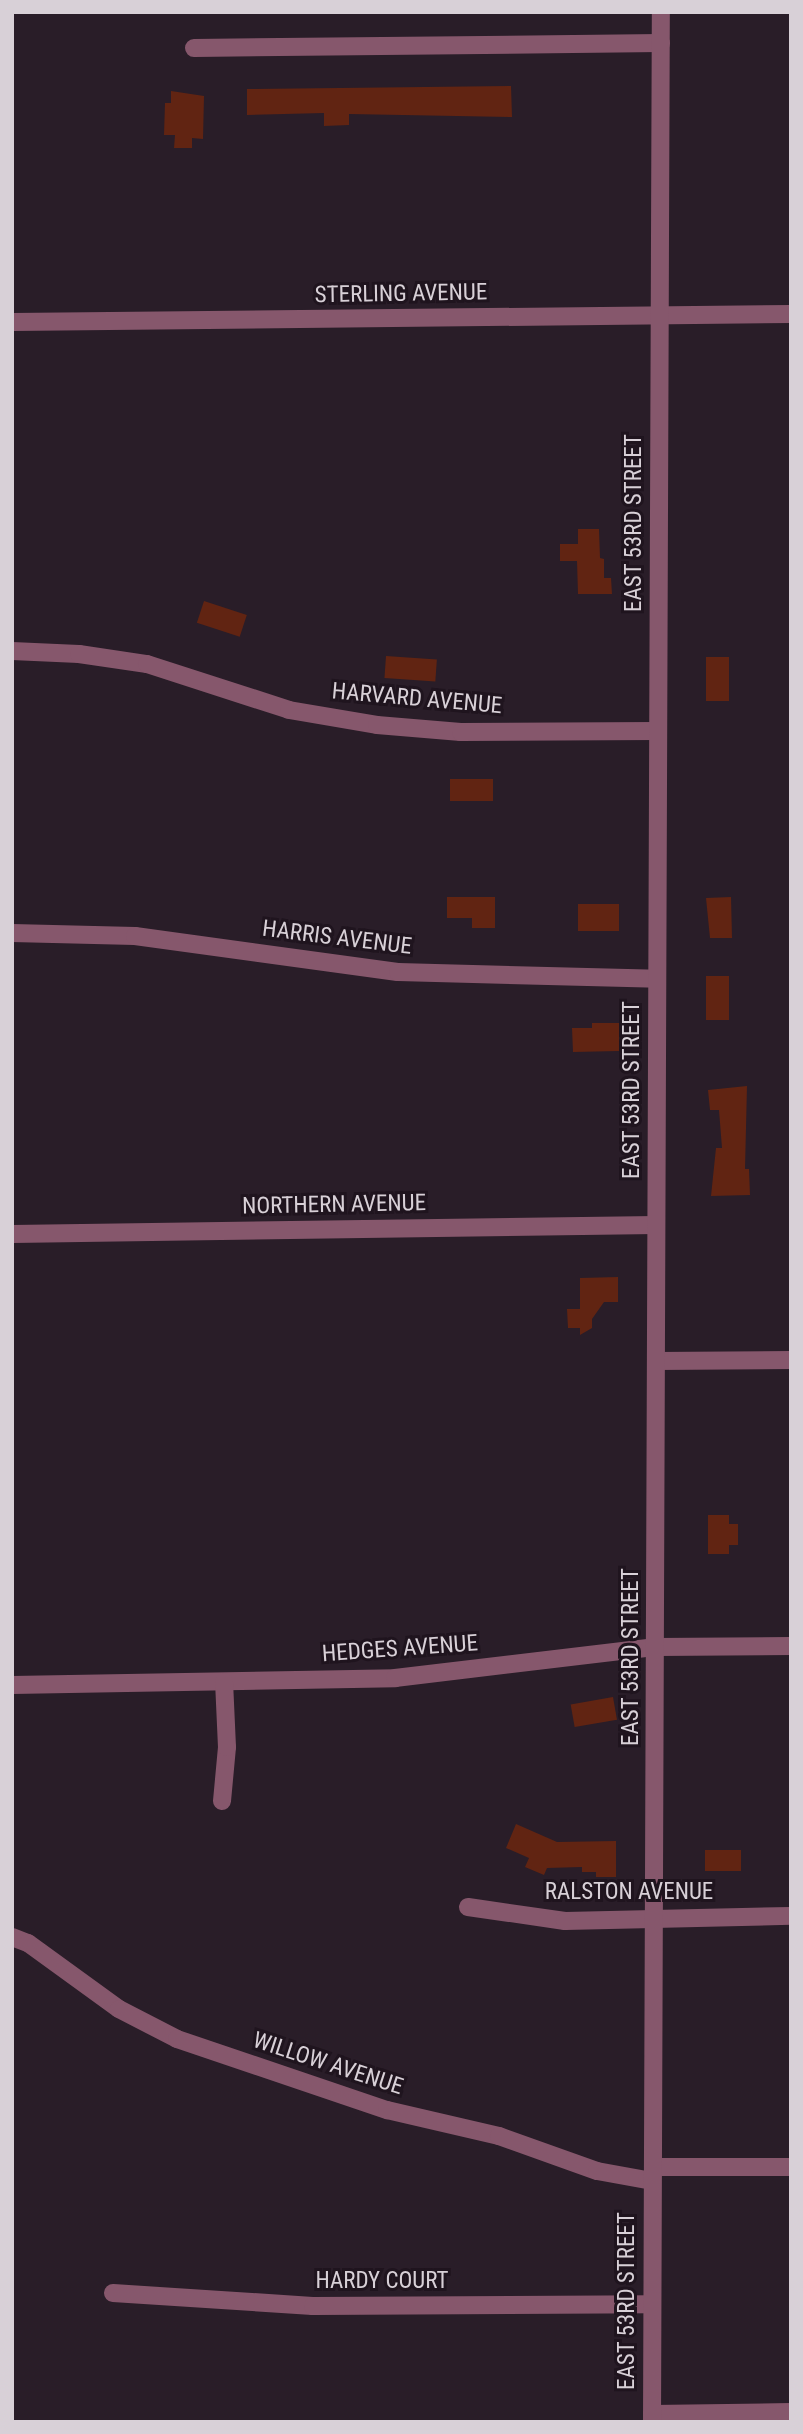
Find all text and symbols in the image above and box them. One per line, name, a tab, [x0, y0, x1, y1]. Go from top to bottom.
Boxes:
street label: STERLING AVENUE	[314, 279, 488, 309]
street label: EAST 53RD STREET	[620, 434, 648, 612]
street label: HARVARD AVENUE	[331, 678, 503, 720]
street label: HARRIS AVENUE	[261, 915, 413, 961]
street label: EAST 53RD STREET	[618, 1001, 646, 1179]
street label: NORTHERN AVENUE	[242, 1190, 426, 1220]
street label: EAST 53RD STREET	[617, 1568, 645, 1746]
street label: HEDGES AVENUE	[321, 1630, 479, 1668]
street label: RALSTON AVENUE	[545, 1878, 713, 1906]
street label: WILLOW AVENUE	[249, 2027, 407, 2101]
street label: EAST 53RD STREET	[613, 2212, 641, 2390]
street label: HARDY COURT	[316, 2267, 448, 2295]

